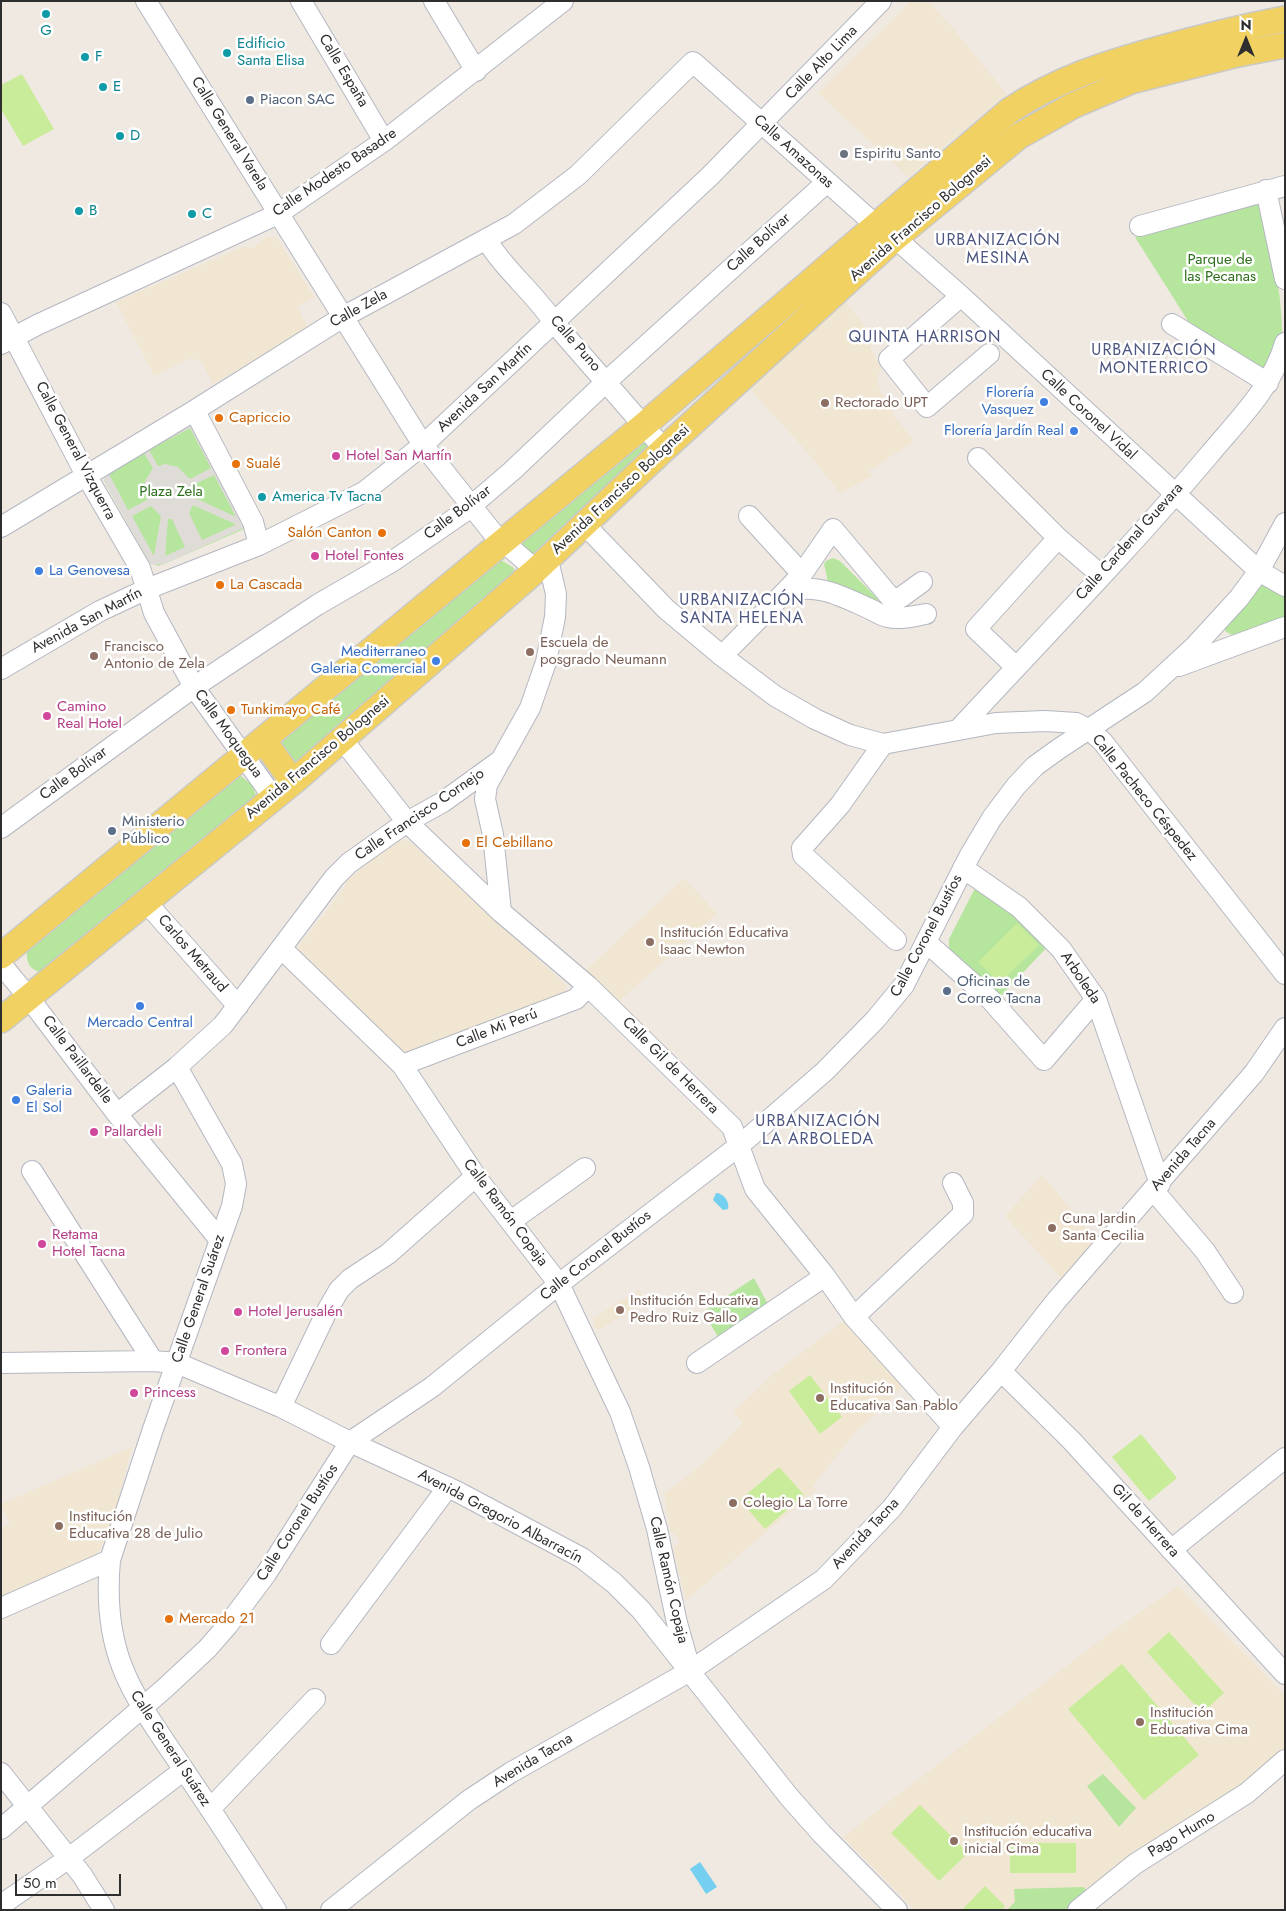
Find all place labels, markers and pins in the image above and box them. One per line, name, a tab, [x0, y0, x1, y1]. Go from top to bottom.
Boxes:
marker: G	[40, 8, 52, 20]
place label: G	[40, 22, 52, 40]
place label: Edificio Santa Elisa	[237, 35, 304, 70]
marker: Edificio Santa Elisa	[221, 47, 233, 59]
place label: F	[95, 48, 102, 66]
marker: F	[79, 51, 91, 63]
place label: E	[113, 78, 121, 96]
marker: E	[97, 81, 109, 93]
place label: Piacon SAC	[260, 91, 335, 109]
marker: Piacon SAC	[244, 94, 256, 106]
place label: D	[130, 127, 140, 145]
marker: D	[114, 130, 126, 142]
place label: Espiritu Santo	[854, 145, 941, 163]
marker: Espiritu Santo	[838, 148, 850, 160]
place label: B	[89, 202, 97, 220]
marker: B	[73, 205, 85, 217]
place label: C	[202, 205, 212, 223]
marker: C	[186, 208, 198, 220]
place label: Florería Vasquez	[982, 384, 1034, 419]
place label: Rectorado UPT	[835, 394, 928, 412]
marker: Florería Vasquez	[1038, 396, 1050, 408]
marker: Rectorado UPT	[819, 397, 831, 409]
place label: Capriccio	[229, 409, 291, 427]
marker: Capriccio	[213, 412, 225, 424]
place label: Florería Jardín Real	[944, 422, 1064, 440]
marker: Florería Jardín Real	[1068, 425, 1080, 437]
place label: Hotel San Martín	[346, 447, 452, 465]
marker: Hotel San Martín	[330, 450, 342, 462]
place label: Sualé	[246, 455, 280, 473]
marker: Sualé	[230, 458, 242, 470]
place label: America Tv Tacna	[272, 488, 382, 506]
marker: America Tv Tacna	[256, 491, 268, 503]
place label: Salón Canton	[288, 524, 372, 542]
marker: Salón Canton	[376, 527, 388, 539]
place label: Hotel Fontes	[325, 547, 404, 565]
marker: Hotel Fontes	[309, 550, 321, 562]
place label: La Genovesa	[49, 562, 130, 580]
marker: La Genovesa	[33, 565, 45, 577]
place label: La Cascada	[230, 576, 302, 594]
marker: La Cascada	[214, 579, 226, 591]
place label: Escuela de posgrado Neumann	[540, 634, 667, 669]
place label: Francisco Antonio de Zela	[104, 638, 205, 673]
place label: Mediterraneo Galeria Comercial	[311, 643, 426, 678]
marker: Escuela de posgrado Neumann	[524, 646, 536, 658]
marker: Francisco Antonio de Zela	[88, 650, 100, 662]
marker: Mediterraneo Galeria Comercial	[430, 655, 442, 667]
place label: Camino Real Hotel	[57, 698, 122, 733]
place label: Tunkimayo Café	[241, 701, 340, 719]
marker: Tunkimayo Café	[225, 704, 237, 716]
marker: Camino Real Hotel	[41, 710, 53, 722]
place label: Ministerio Público	[122, 813, 184, 848]
marker: Ministerio Público	[106, 825, 118, 837]
place label: El Cebillano	[476, 834, 553, 852]
marker: El Cebillano	[460, 837, 472, 849]
place label: Institución Educativa Isaac Newton	[660, 924, 789, 959]
marker: Institución Educativa Isaac Newton	[644, 936, 656, 948]
place label: Oficinas de Correo Tacna	[957, 973, 1041, 1008]
marker: Oficinas de Correo Tacna	[941, 985, 953, 997]
marker: Mercado Central	[134, 1000, 146, 1012]
place label: Mercado Central	[87, 1014, 193, 1032]
place label: Galeria El Sol	[26, 1082, 72, 1117]
marker: Galeria El Sol	[10, 1094, 22, 1106]
place label: Pallardeli	[104, 1123, 162, 1141]
marker: Pallardeli	[88, 1126, 100, 1138]
place label: Cuna Jardin Santa Cecilia	[1062, 1210, 1144, 1245]
marker: Cuna Jardin Santa Cecilia	[1046, 1222, 1058, 1234]
place label: Retama Hotel Tacna	[52, 1226, 125, 1261]
marker: Retama Hotel Tacna	[36, 1238, 48, 1250]
place label: Institución Educativa Pedro Ruiz Gallo	[630, 1292, 759, 1327]
place label: Hotel Jerusalén	[248, 1303, 343, 1321]
marker: Institución Educativa Pedro Ruiz Gallo	[614, 1304, 626, 1316]
marker: Hotel Jerusalén	[232, 1306, 244, 1318]
place label: Frontera	[235, 1342, 287, 1360]
marker: Frontera	[219, 1345, 231, 1357]
place label: Institución Educativa San Pablo	[830, 1380, 958, 1415]
place label: Princess	[144, 1384, 196, 1402]
marker: Princess	[128, 1387, 140, 1399]
marker: Institución Educativa San Pablo	[814, 1392, 826, 1404]
place label: Colegio La Torre	[743, 1494, 848, 1512]
marker: Colegio La Torre	[727, 1497, 739, 1509]
place label: Institución Educativa 28 de Julio	[69, 1508, 203, 1543]
marker: Institución Educativa 28 de Julio	[53, 1520, 65, 1532]
place label: Mercado 21	[179, 1610, 255, 1628]
marker: Mercado 21	[163, 1613, 175, 1625]
place label: Institución Educativa Cima	[1150, 1704, 1248, 1739]
marker: Institución Educativa Cima	[1134, 1716, 1146, 1728]
place label: Institución educativa inicial Cima	[964, 1823, 1092, 1858]
marker: Institución educativa inicial Cima	[948, 1835, 960, 1847]

